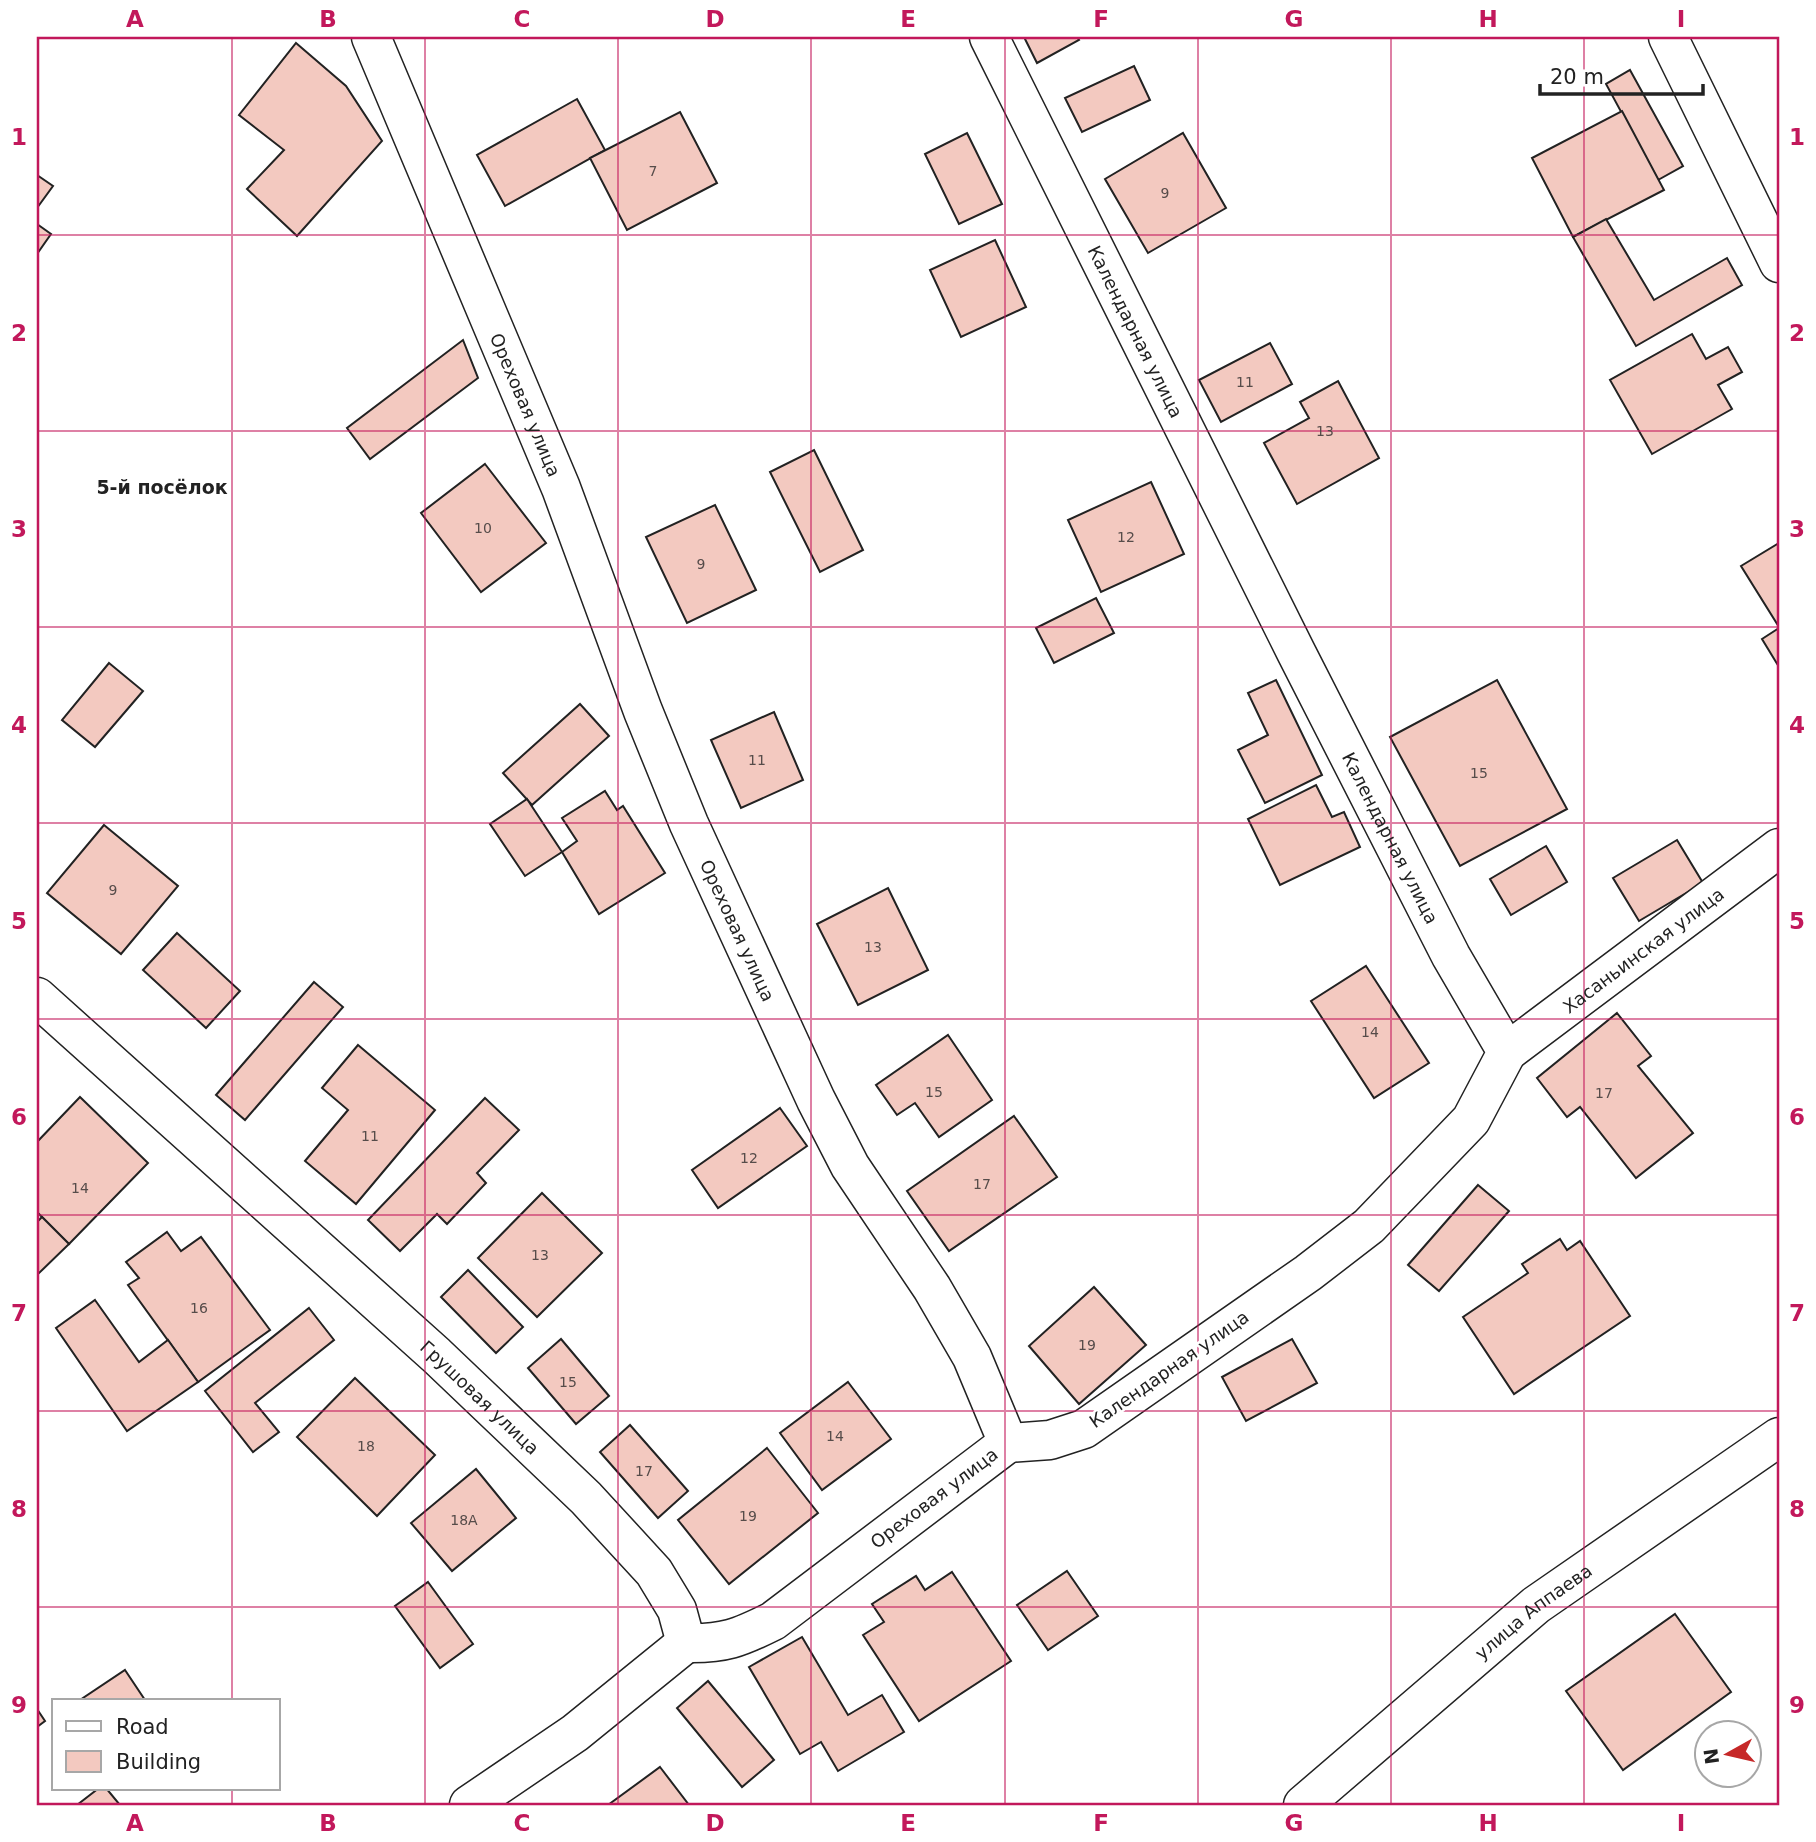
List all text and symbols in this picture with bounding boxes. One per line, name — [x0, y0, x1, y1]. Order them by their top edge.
text: A — [126, 6, 144, 32]
text: B — [319, 6, 337, 32]
text: C — [514, 6, 530, 32]
text: D — [705, 6, 725, 32]
text: E — [900, 6, 916, 32]
text: F — [1093, 6, 1109, 32]
text: G — [1285, 6, 1303, 32]
text: H — [1478, 6, 1498, 32]
text: I — [1677, 6, 1685, 32]
scale bar — [1540, 52, 1702, 96]
text: 20 m — [1550, 65, 1604, 89]
text: 1 — [11, 124, 27, 150]
text: 1 — [1789, 124, 1805, 150]
house number: 7 — [649, 163, 657, 179]
house number: 9 — [1161, 185, 1169, 201]
street label: Календарная улица — [1084, 242, 1188, 421]
text: 2 — [11, 320, 27, 346]
text: 2 — [1789, 320, 1805, 346]
street label: Ореховая улица — [486, 330, 565, 480]
house number: 11 — [1236, 374, 1254, 390]
house number: 13 — [1316, 423, 1334, 439]
district label: 5-й посёлок — [96, 476, 228, 498]
text: 3 — [11, 516, 27, 542]
text: 3 — [1789, 516, 1805, 542]
house number: 10 — [474, 520, 492, 536]
house number: 12 — [1117, 529, 1135, 545]
house number: 9 — [697, 556, 705, 572]
text: 4 — [11, 712, 27, 738]
text: 4 — [1789, 712, 1805, 738]
street label: Календарная улица — [1338, 749, 1443, 927]
house number: 11 — [748, 752, 766, 768]
house number: 15 — [1470, 765, 1488, 781]
street label: Ореховая улица — [696, 856, 780, 1005]
house number: 9 — [109, 882, 117, 898]
street label: Хасаньинская улица — [1558, 883, 1728, 1017]
text: 5 — [11, 908, 27, 934]
text: 5 — [1789, 908, 1805, 934]
house number: 13 — [864, 939, 882, 955]
house number: 14 — [1361, 1024, 1379, 1040]
house number: 15 — [925, 1084, 943, 1100]
house number: 17 — [1595, 1085, 1613, 1101]
text: 6 — [11, 1104, 27, 1130]
text: 6 — [1789, 1104, 1805, 1130]
house number: 11 — [361, 1128, 379, 1144]
house number: 12 — [740, 1150, 758, 1166]
house number: 17 — [973, 1176, 991, 1192]
house number: 14 — [71, 1180, 89, 1196]
house number: 13 — [531, 1247, 549, 1263]
text: 7 — [11, 1300, 27, 1326]
house number: 16 — [190, 1300, 208, 1316]
text: 7 — [1789, 1300, 1805, 1326]
street label: Календарная улица — [1085, 1306, 1253, 1432]
street label: Грушовая улица — [416, 1336, 544, 1458]
house number: 19 — [1078, 1337, 1096, 1353]
house number: 15 — [559, 1374, 577, 1390]
house number: 14 — [826, 1428, 844, 1444]
house number: 18 — [357, 1438, 375, 1454]
street label: Ореховая улица — [866, 1443, 1002, 1553]
house number: 17 — [635, 1463, 653, 1479]
text: 8 — [11, 1496, 27, 1522]
text: 8 — [1789, 1496, 1805, 1522]
house number: 19 — [739, 1508, 757, 1524]
house number: 18А — [450, 1512, 478, 1528]
street label: улица Аппаева — [1470, 1559, 1596, 1663]
text: 9 — [11, 1692, 27, 1718]
text: 9 — [1789, 1692, 1805, 1718]
legend — [52, 1699, 280, 1790]
text: Road — [116, 1715, 169, 1739]
north arrow — [1694, 1720, 1764, 1790]
text: N — [1699, 1747, 1723, 1766]
text: Building — [116, 1750, 201, 1774]
text: A — [126, 1810, 144, 1836]
text: B — [319, 1810, 337, 1836]
text: C — [514, 1810, 530, 1836]
text: D — [705, 1810, 725, 1836]
text: E — [900, 1810, 916, 1836]
text: F — [1093, 1810, 1109, 1836]
text: G — [1285, 1810, 1303, 1836]
text: H — [1478, 1810, 1498, 1836]
text: I — [1677, 1810, 1685, 1836]

